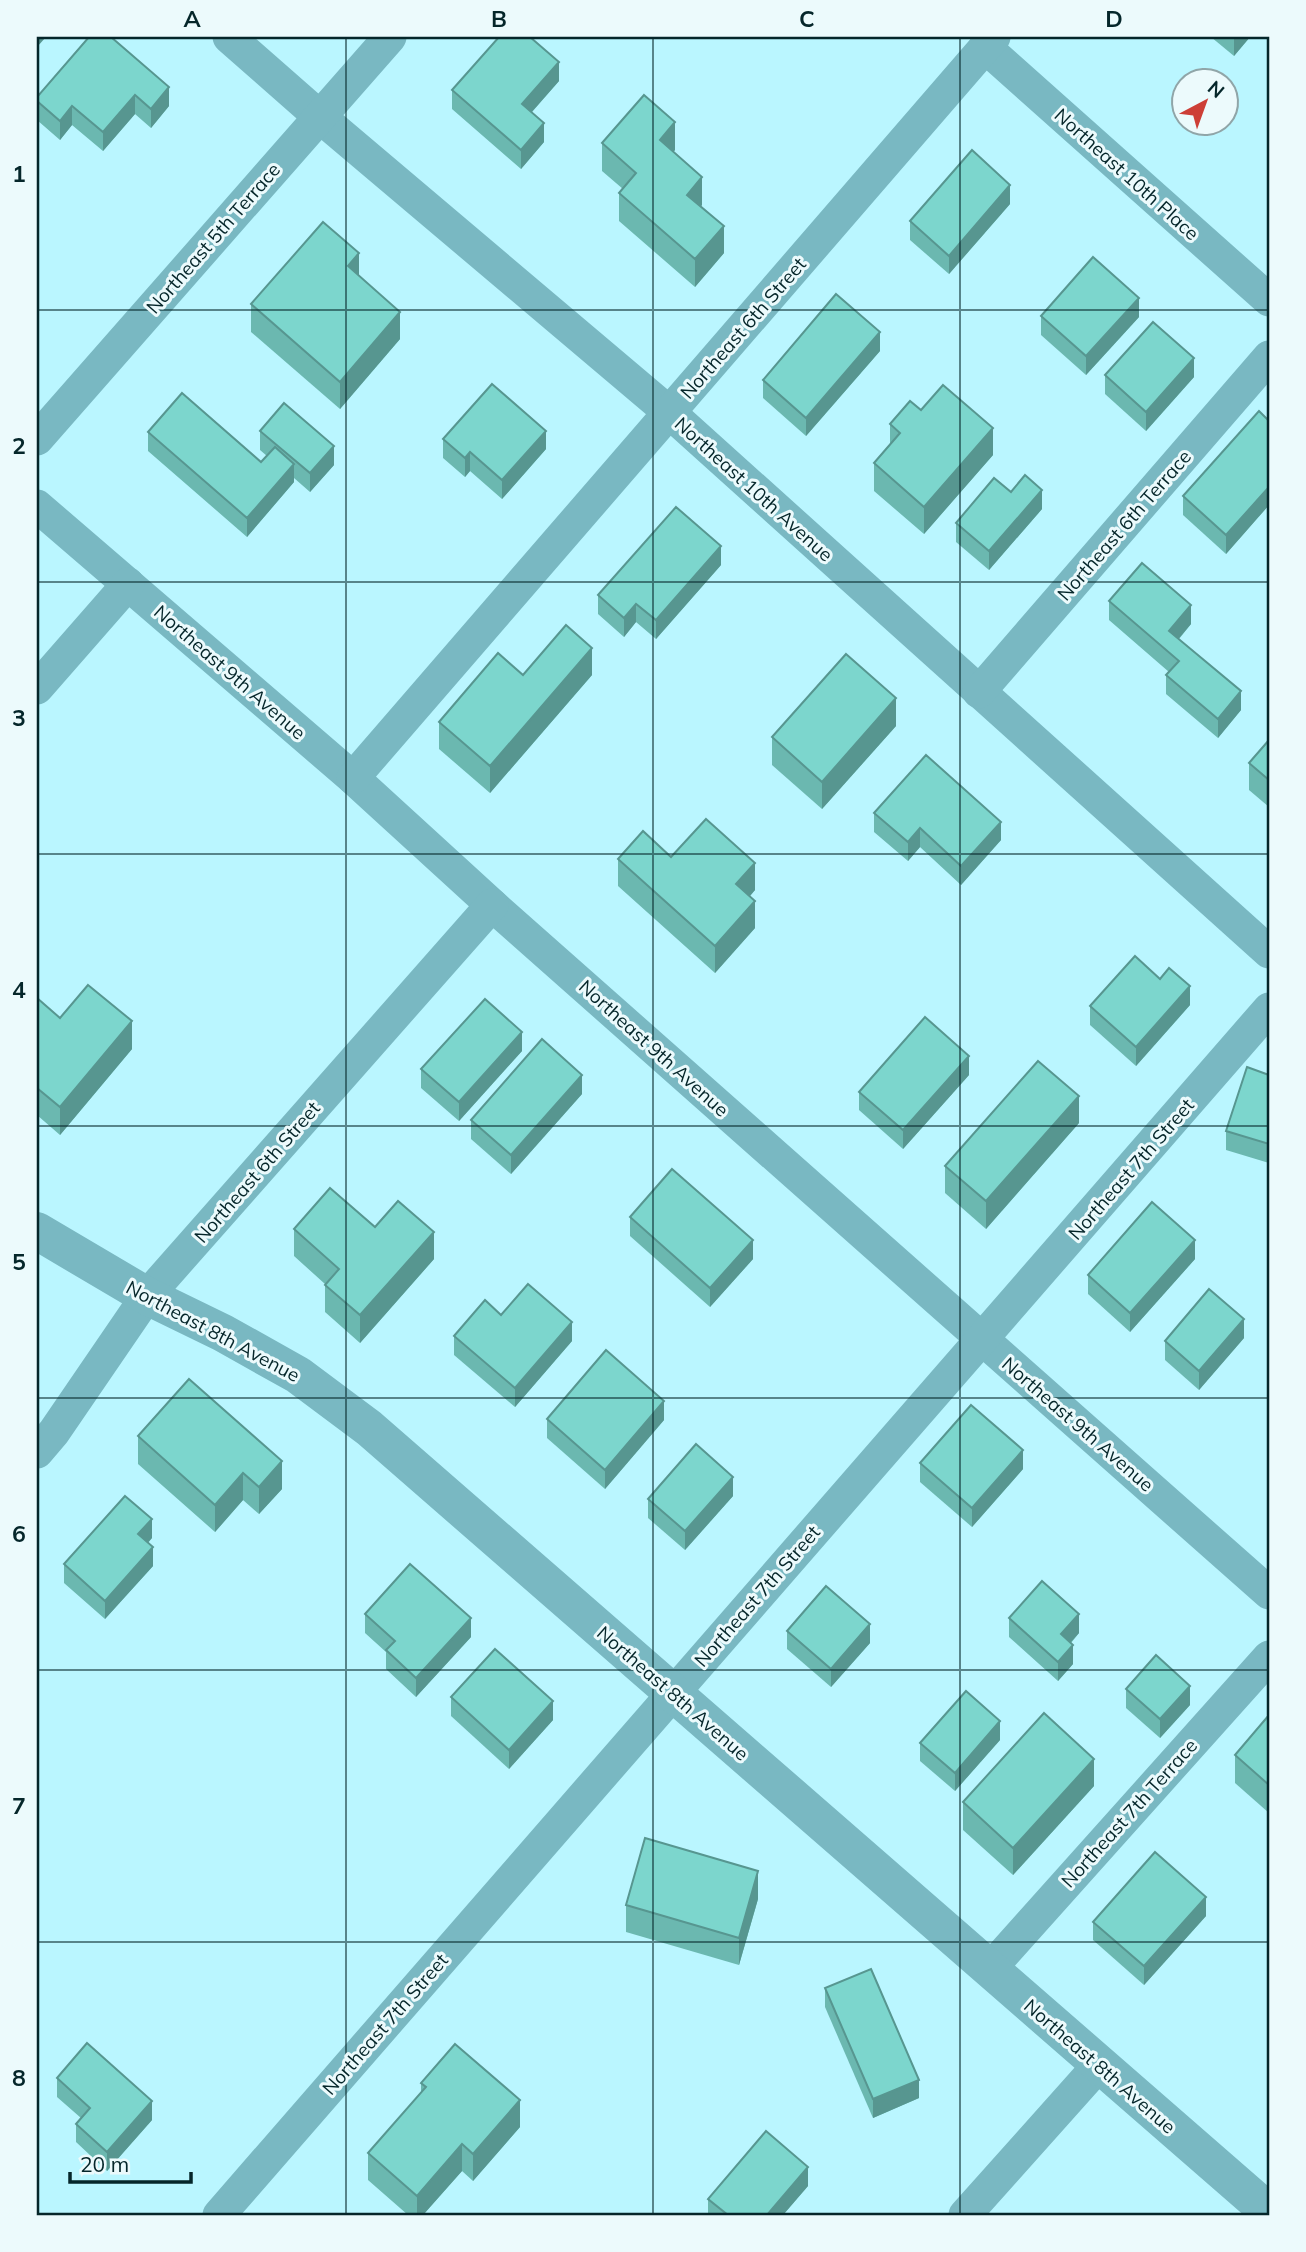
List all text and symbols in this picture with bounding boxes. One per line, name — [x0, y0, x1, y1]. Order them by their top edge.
text: A — [183, 4, 201, 33]
text: B — [491, 4, 507, 33]
text: C — [799, 4, 815, 33]
text: D — [1105, 4, 1123, 33]
north arrow — [1170, 66, 1240, 136]
text: N — [1203, 75, 1229, 103]
street label: Northeast 10th Place — [1050, 103, 1204, 245]
street label: Northeast 5th Terrace — [141, 158, 285, 318]
text: 1 — [12, 159, 26, 188]
street label: Northeast 6th Street — [675, 252, 811, 404]
street label: Northeast 10th Avenue — [670, 412, 838, 566]
text: 2 — [12, 431, 26, 460]
street label: Northeast 6th Terrace — [1052, 445, 1196, 605]
street label: Northeast 9th Avenue — [149, 600, 311, 744]
text: 3 — [12, 703, 26, 732]
street label: Northeast 9th Avenue — [574, 974, 734, 1122]
text: 4 — [12, 975, 26, 1004]
street label: Northeast 7th Street — [1063, 1093, 1199, 1245]
street label: Northeast 6th Street — [189, 1096, 325, 1248]
text: 5 — [12, 1247, 26, 1276]
street label: Northeast 8th Avenue — [122, 1275, 304, 1387]
street label: Northeast 9th Avenue — [997, 1352, 1159, 1496]
text: 6 — [12, 1519, 26, 1548]
street label: Northeast 7th Street — [689, 1520, 825, 1672]
street label: Northeast 8th Avenue — [592, 1621, 754, 1765]
street label: Northeast 7th Terrace — [1056, 1734, 1202, 1892]
text: 7 — [12, 1791, 26, 1820]
street label: Northeast 7th Street — [317, 1948, 453, 2100]
street label: Northeast 8th Avenue — [1019, 1994, 1181, 2138]
text: 8 — [12, 2063, 26, 2092]
scale bar — [70, 2140, 191, 2184]
text: 20 m — [80, 2151, 129, 2177]

